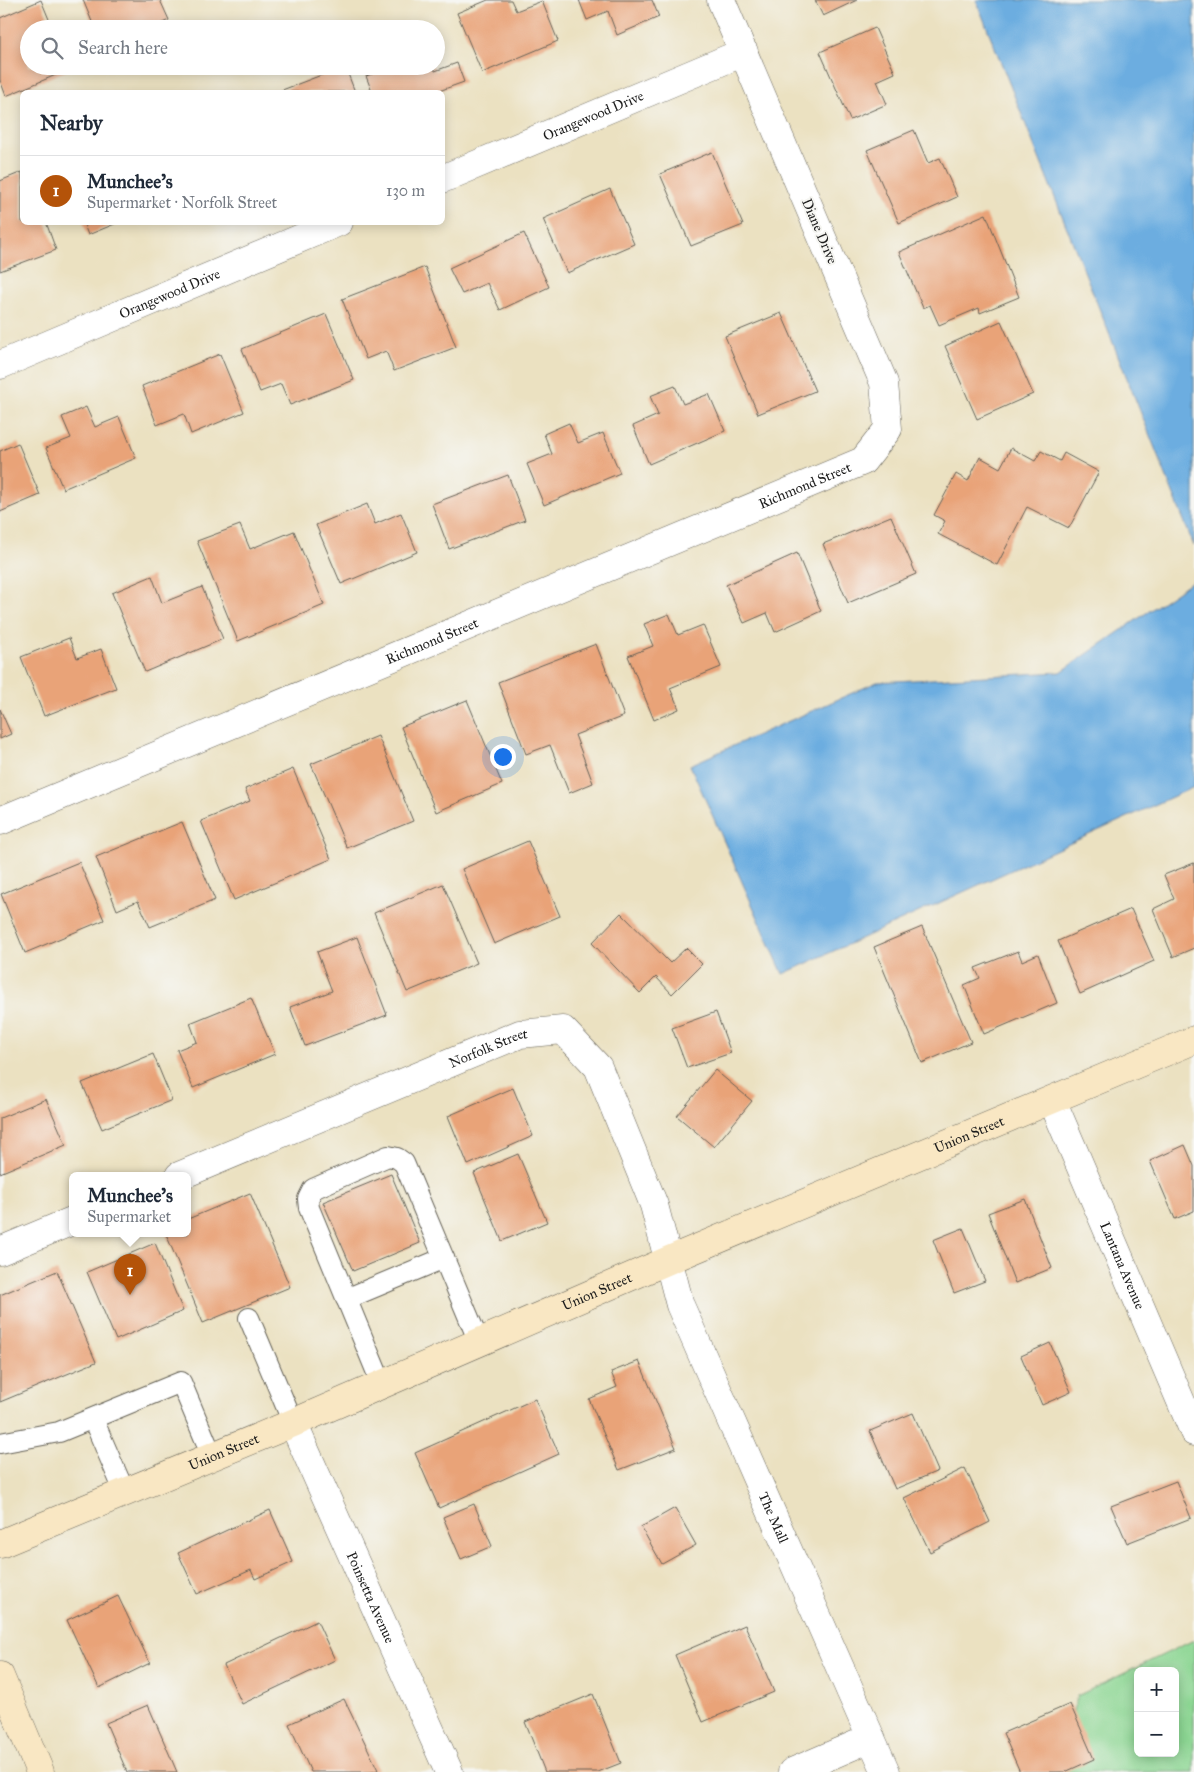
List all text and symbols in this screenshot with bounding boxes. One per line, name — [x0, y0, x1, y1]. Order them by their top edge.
search box — [20, 20, 445, 75]
icon: search — [38, 34, 66, 62]
text: Search here — [78, 36, 168, 59]
street label: Orangewood Drive — [540, 87, 646, 145]
text: Nearby — [40, 110, 103, 136]
text: Munchee's — [87, 170, 173, 193]
text: 1 — [53, 181, 59, 200]
text: 130 m — [386, 181, 425, 200]
text: Supermarket · Norfolk Street — [87, 193, 277, 212]
street label: Diane Drive — [798, 196, 841, 267]
street label: Orangewood Drive — [117, 265, 223, 323]
street label: Richmond Street — [756, 459, 854, 513]
street label: Richmond Street — [383, 614, 481, 668]
your location — [490, 744, 516, 770]
street label: Norfolk Street — [446, 1025, 528, 1072]
street label: Union Street — [931, 1112, 1007, 1157]
popup — [69, 1172, 191, 1237]
text: Munchee's — [87, 1184, 173, 1207]
text: Supermarket — [87, 1207, 171, 1226]
street label: Lantana Avenue — [1096, 1219, 1149, 1312]
pin: 1 — [114, 1254, 146, 1295]
street label: Union Street — [559, 1269, 635, 1314]
street label: Union Street — [186, 1430, 262, 1474]
street label: The Mall — [755, 1489, 792, 1546]
street label: Poinsetta Avenue — [343, 1549, 398, 1646]
map controls — [1134, 1667, 1179, 1757]
button: + — [1134, 1667, 1179, 1712]
button: − — [1134, 1712, 1179, 1757]

